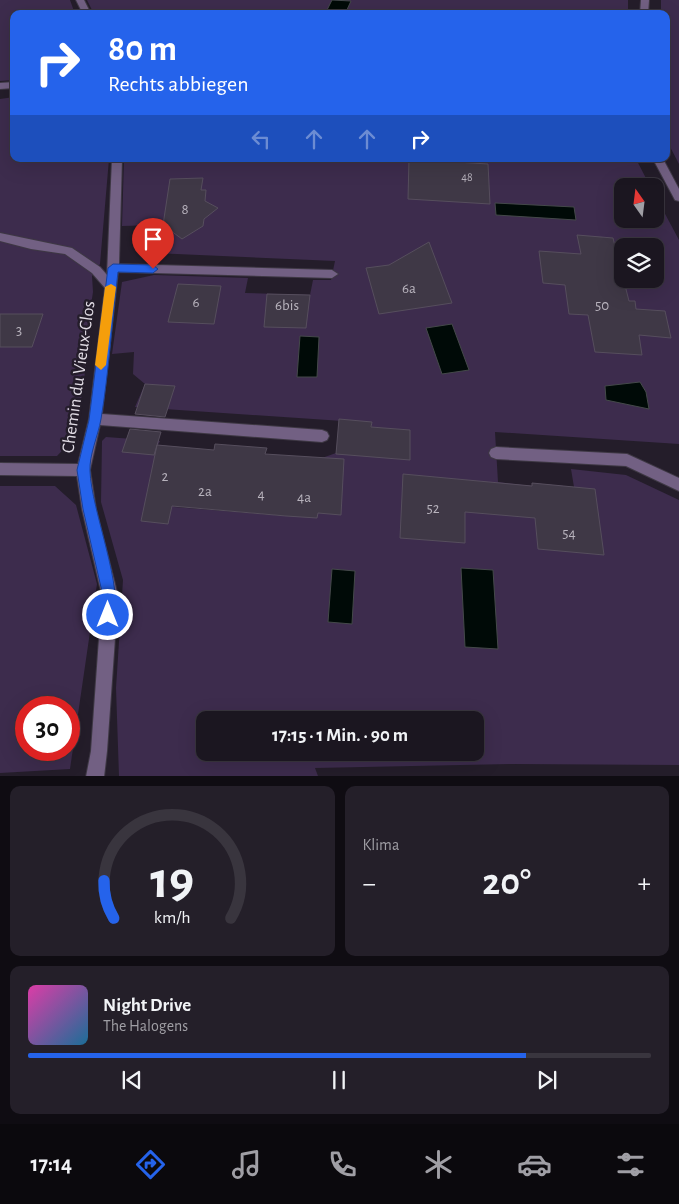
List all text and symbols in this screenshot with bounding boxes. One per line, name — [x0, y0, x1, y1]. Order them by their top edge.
icon: right — [25, 30, 90, 95]
text: 80 m — [108, 32, 177, 67]
text: Rechts abbiegen — [108, 73, 249, 95]
icon: left — [247, 125, 275, 153]
icon: ahead — [300, 125, 328, 153]
icon: ahead — [353, 125, 381, 153]
icon: right — [406, 125, 434, 153]
house number: 48 — [461, 171, 473, 183]
north arrow — [614, 178, 664, 228]
map controls — [614, 178, 664, 288]
house number: 8 — [181, 202, 189, 217]
pin — [132, 218, 174, 269]
icon: arrive — [139, 225, 167, 253]
button: layers — [614, 238, 664, 288]
house number: 6a — [402, 281, 416, 296]
house number: 6 — [192, 295, 200, 310]
house number: 6bis — [275, 298, 299, 313]
house number: 50 — [595, 298, 609, 313]
street label: Chemin du Vieux-Clos — [59, 300, 99, 454]
house number: 3 — [16, 323, 22, 338]
house number: 2 — [162, 469, 169, 484]
house number: 2a — [198, 484, 212, 499]
house number: 4 — [257, 487, 265, 502]
house number: 4a — [297, 490, 311, 505]
house number: 52 — [426, 501, 440, 516]
house number: 54 — [562, 526, 576, 541]
position arrow — [81, 588, 133, 640]
speed limit sign: 30 — [15, 696, 80, 761]
text: 17:15 · 1 Min. · 90 m — [272, 726, 408, 745]
text: Klima — [363, 837, 399, 853]
text: 19 — [150, 855, 194, 907]
text: 20° — [482, 864, 531, 902]
text: − — [363, 870, 376, 898]
text: + — [638, 870, 651, 898]
text: km/h — [154, 909, 191, 927]
text: Night Drive — [103, 996, 191, 1015]
text: The Halogens — [103, 1018, 188, 1034]
icon: previous — [118, 1066, 146, 1094]
icon: pause — [325, 1066, 353, 1094]
icon: next — [533, 1066, 561, 1094]
icon: directions — [133, 1147, 168, 1182]
icon: music — [229, 1147, 264, 1182]
icon: phone — [325, 1147, 360, 1182]
icon: climate — [421, 1147, 456, 1182]
icon: car — [517, 1147, 552, 1182]
icon: filters — [613, 1147, 648, 1182]
text: 17:14 — [31, 1153, 72, 1175]

